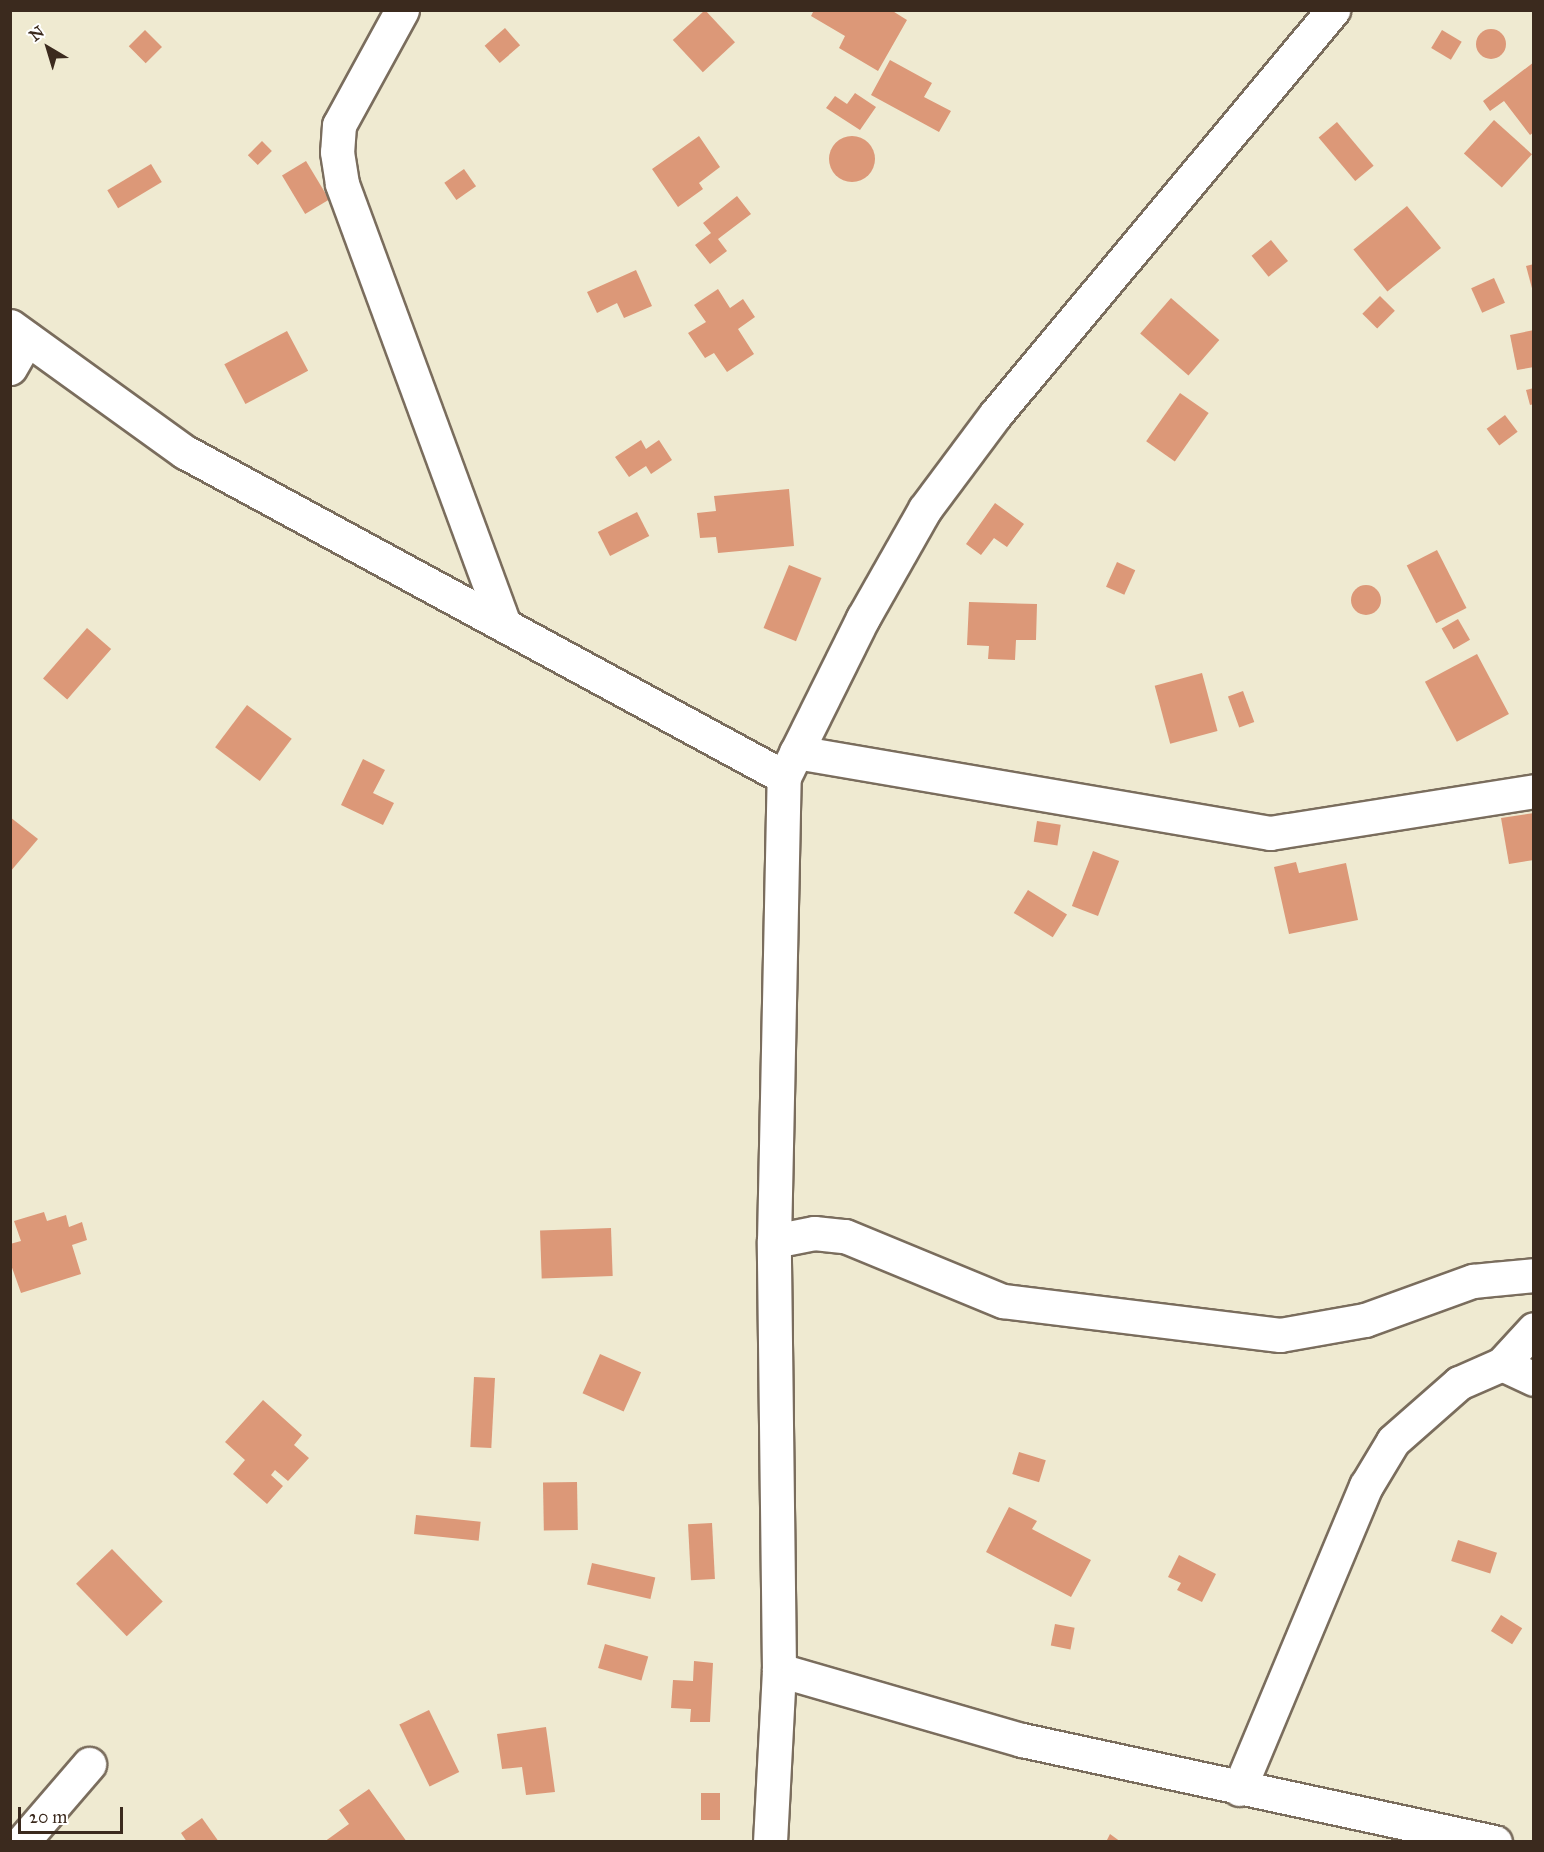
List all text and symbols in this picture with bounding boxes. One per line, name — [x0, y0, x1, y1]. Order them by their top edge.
north arrow — [18, 18, 78, 78]
text: N — [25, 22, 48, 45]
scale bar — [21, 1795, 126, 1833]
text: 20 m — [29, 1806, 67, 1828]

